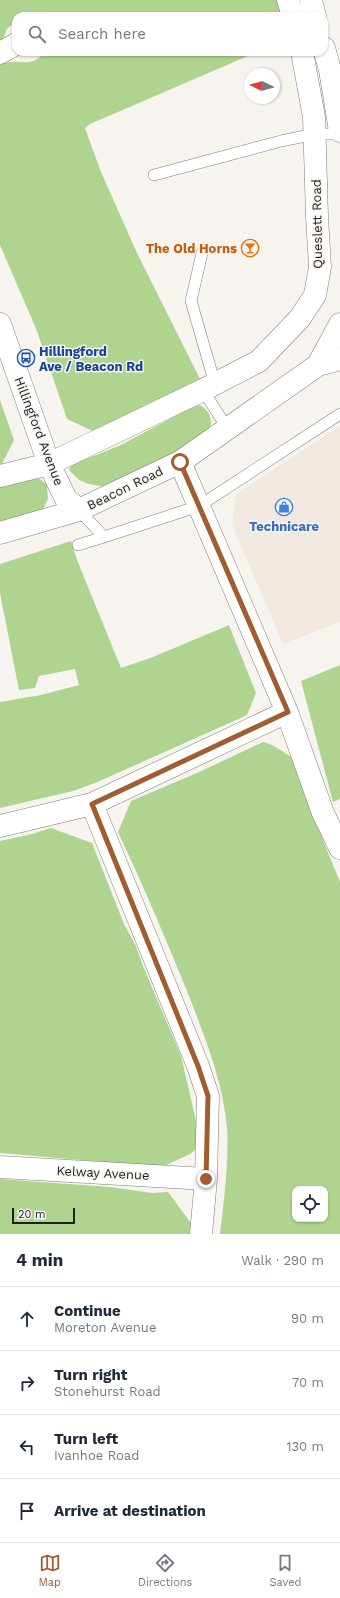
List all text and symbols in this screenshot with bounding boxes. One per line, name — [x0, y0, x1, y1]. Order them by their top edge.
search box — [12, 12, 328, 56]
icon: search — [26, 23, 48, 45]
text: Search here — [58, 25, 146, 43]
north arrow — [244, 68, 280, 104]
street label: Queslett Road — [309, 179, 325, 269]
bar icon: The Old Horns — [240, 238, 260, 258]
place label: The Old Horns — [146, 241, 237, 256]
place label: Hillingford Ave / Beacon Rd — [39, 344, 143, 374]
bus stop icon: Hillingford Ave / Beacon Rd — [16, 348, 36, 368]
street label: Hillingford Avenue — [11, 375, 67, 487]
route start — [171, 453, 189, 471]
street label: Beacon Road — [85, 463, 165, 513]
shop icon: Technicare — [274, 497, 294, 517]
place label: Technicare — [249, 519, 319, 534]
street label: Kelway Avenue — [56, 1163, 150, 1183]
route end — [197, 1170, 215, 1188]
map controls — [292, 1186, 328, 1222]
button: locate — [292, 1186, 328, 1222]
scale bar — [12, 1206, 75, 1225]
text: 20 m — [18, 1208, 46, 1221]
text: 4 min — [16, 1250, 63, 1270]
text: Walk · 290 m — [241, 1253, 324, 1268]
text: Continue — [54, 1302, 121, 1320]
icon: ahead — [16, 1308, 38, 1330]
text: 90 m — [291, 1311, 324, 1326]
text: Moreton Avenue — [54, 1320, 156, 1335]
text: Turn right — [54, 1366, 127, 1384]
icon: right — [16, 1372, 38, 1394]
text: 70 m — [292, 1375, 324, 1390]
text: Stonehurst Road — [54, 1384, 161, 1399]
text: Turn left — [54, 1430, 118, 1448]
icon: left — [16, 1436, 38, 1458]
text: 130 m — [286, 1439, 324, 1454]
text: Ivanhoe Road — [54, 1448, 139, 1463]
icon: arrive — [16, 1500, 38, 1522]
text: Arrive at destination — [54, 1502, 206, 1520]
tab: Map — [39, 1552, 61, 1589]
tab: Directions — [138, 1552, 192, 1589]
tab: Saved — [269, 1552, 301, 1589]

